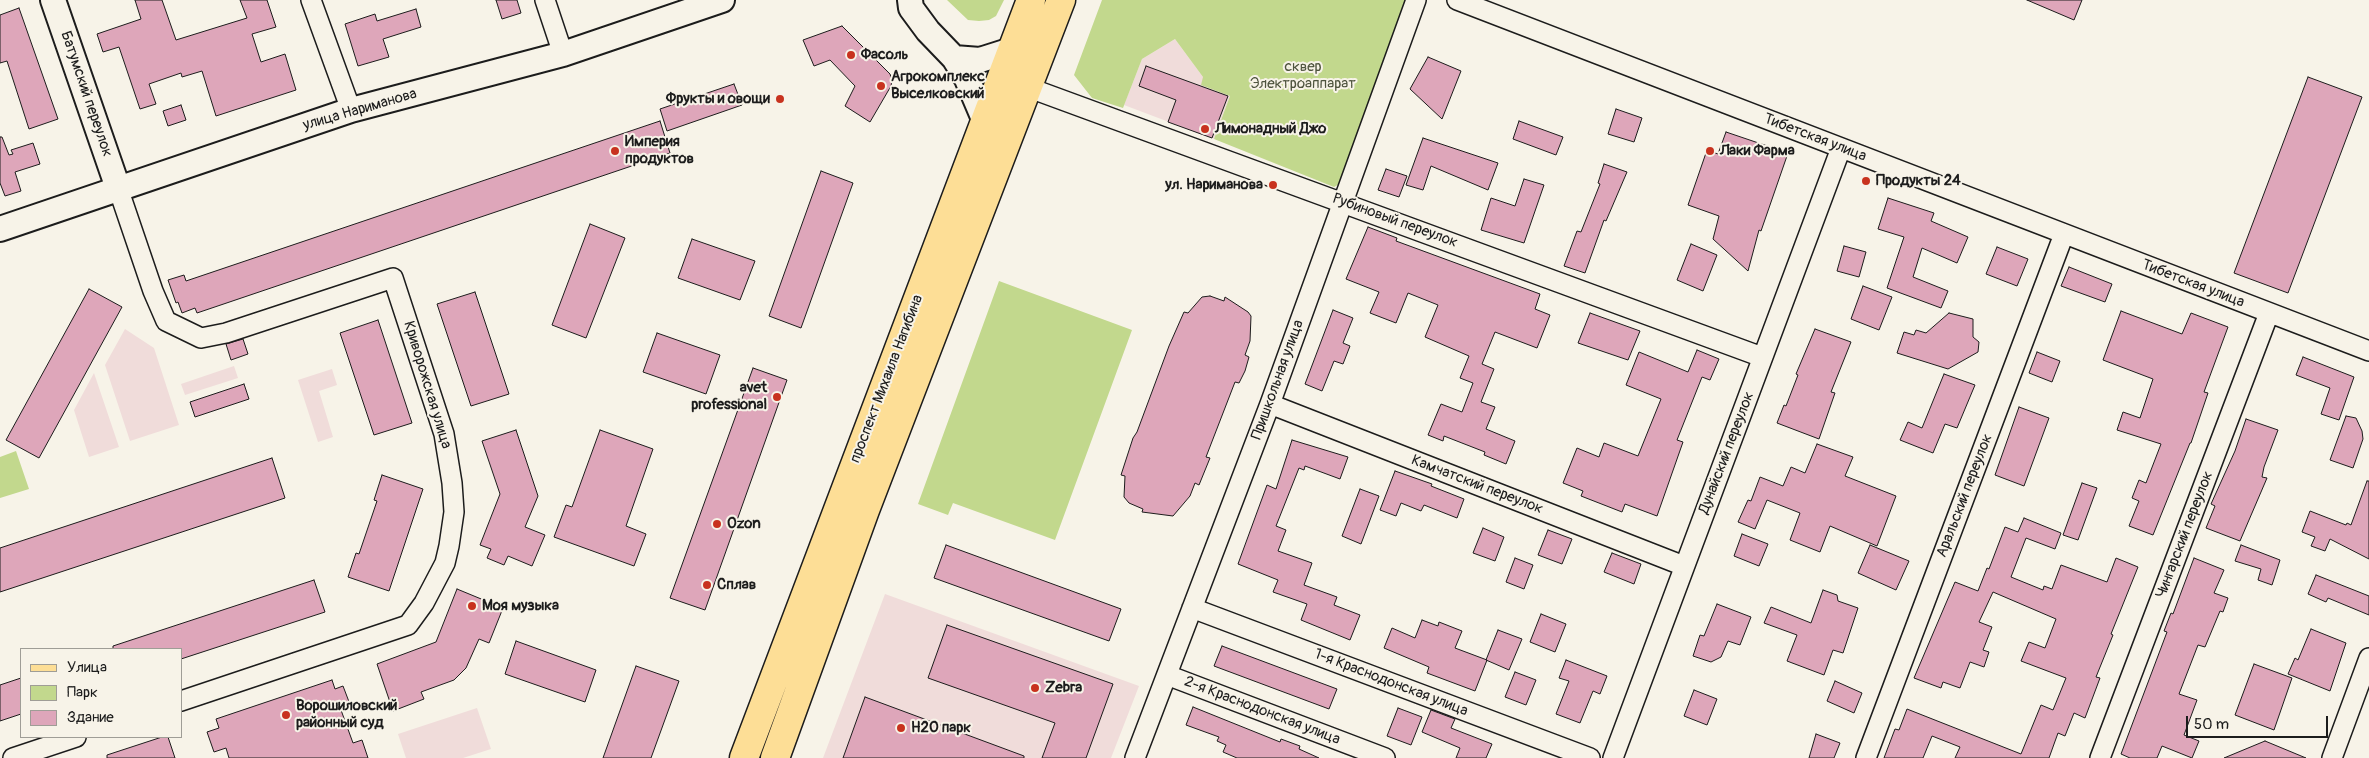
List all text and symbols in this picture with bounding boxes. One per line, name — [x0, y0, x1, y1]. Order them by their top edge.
street label: Батумский переулок — [56, 29, 116, 159]
place label: Фасоль — [861, 46, 908, 64]
marker: Фасоль — [845, 49, 857, 61]
park label: cквер Электроаппарат — [1250, 58, 1356, 93]
place label: Агрокомплекс Выселковский — [891, 68, 985, 103]
marker: Агрокомплекс Выселковский — [875, 80, 887, 92]
street label: улица Нариманова — [301, 85, 419, 135]
place label: Фрукты и овощи — [666, 90, 770, 108]
marker: Фрукты и овощи — [774, 93, 786, 105]
street label: Тибетская улица — [1761, 110, 1869, 166]
place label: Лимонадный Джо — [1215, 120, 1326, 138]
marker: Лимонадный Джо — [1199, 123, 1211, 135]
place label: Империя продуктов — [625, 133, 694, 168]
place label: Лаки Фарма — [1720, 142, 1795, 160]
marker: Империя продуктов — [609, 145, 621, 157]
marker: Лаки Фарма — [1704, 145, 1716, 157]
place label: Продукты 24 — [1876, 172, 1961, 190]
marker: Продукты 24 — [1860, 175, 1872, 187]
place label: ул. Нариманова — [1165, 176, 1263, 194]
marker: ул. Нариманова — [1267, 179, 1279, 191]
street label: Рубиновый переулок — [1330, 190, 1460, 252]
street label: Тибетская улица — [2139, 256, 2247, 312]
street label: проспект Михаила Нагибина — [847, 292, 927, 466]
street label: Пришкольная улица — [1248, 318, 1308, 442]
street label: Криворожская улица — [399, 319, 455, 451]
place label: avet professional — [691, 379, 767, 414]
street label: Дунайский переулок — [1695, 389, 1759, 517]
marker: avet professional — [771, 391, 783, 403]
street label: Аральский переулок — [1933, 432, 1997, 560]
street label: Камчатский переулок — [1409, 452, 1545, 518]
street label: Чингарский переулок — [2153, 469, 2217, 601]
place label: Ozon — [727, 515, 761, 533]
marker: Ozon — [711, 518, 723, 530]
place label: Сплав — [717, 576, 756, 594]
marker: Сплав — [701, 579, 713, 591]
place label: Моя музыка — [482, 597, 559, 615]
marker: Моя музыка — [466, 600, 478, 612]
street label: 1-я Краснодонская улица — [1312, 645, 1470, 721]
legend — [20, 648, 182, 738]
text: Улица — [67, 658, 107, 677]
street label: 2-я Краснодонская улица — [1182, 673, 1342, 749]
place label: Zebra — [1045, 679, 1082, 697]
marker: Zebra — [1029, 682, 1041, 694]
text: Парк — [67, 683, 98, 702]
place label: Ворошиловский районный суд — [296, 697, 398, 732]
scale bar — [2189, 706, 2332, 738]
text: Здание — [67, 708, 114, 727]
marker: Ворошиловский районный суд — [280, 709, 292, 721]
text: 50 m — [2194, 715, 2229, 734]
place label: H2O парк — [911, 719, 971, 737]
marker: H2O парк — [895, 722, 907, 734]

